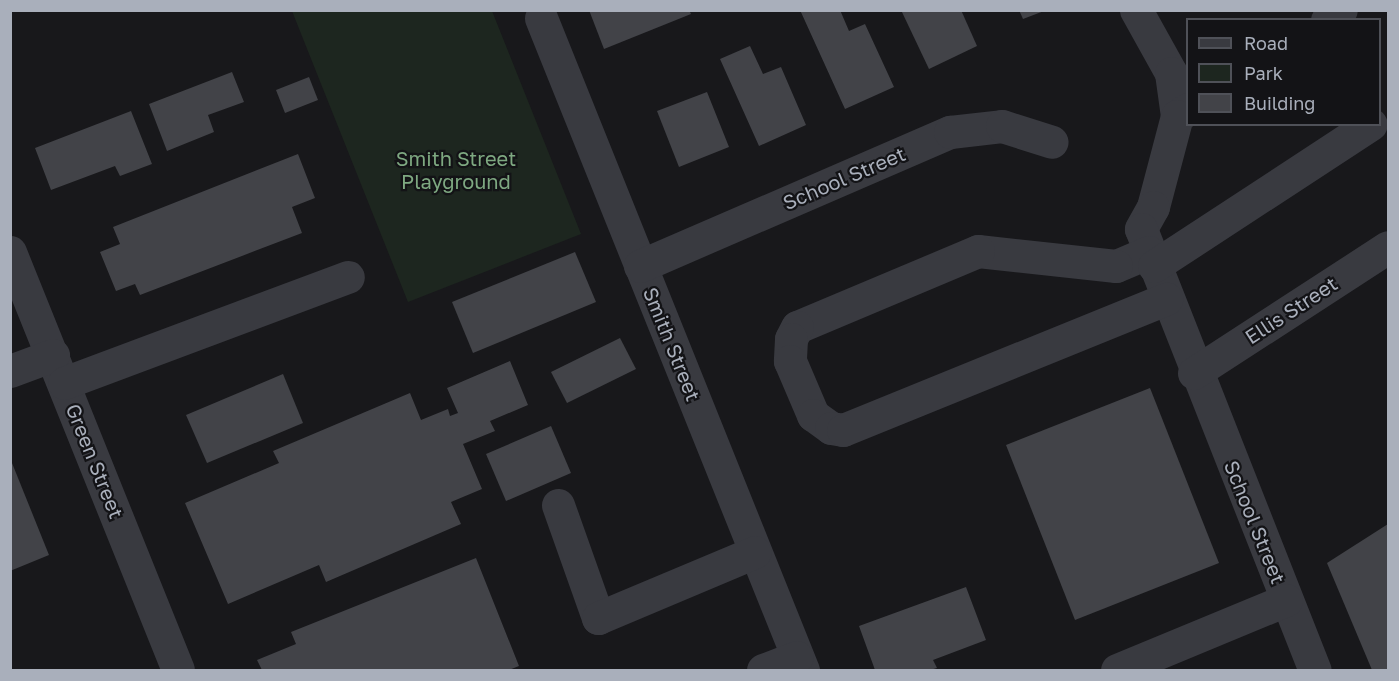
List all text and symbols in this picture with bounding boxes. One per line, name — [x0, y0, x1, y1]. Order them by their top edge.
legend — [1186, 18, 1381, 126]
text: Road — [1244, 32, 1288, 54]
text: Park — [1244, 62, 1283, 84]
text: Building — [1244, 92, 1315, 114]
street label: School Street — [779, 141, 909, 215]
park label: Smith Street Playground — [396, 147, 516, 194]
street label: Ellis Street — [1240, 271, 1342, 349]
street label: Smith Street — [638, 284, 706, 404]
street label: Green Street — [61, 400, 129, 522]
street label: School Street — [1219, 457, 1291, 587]

